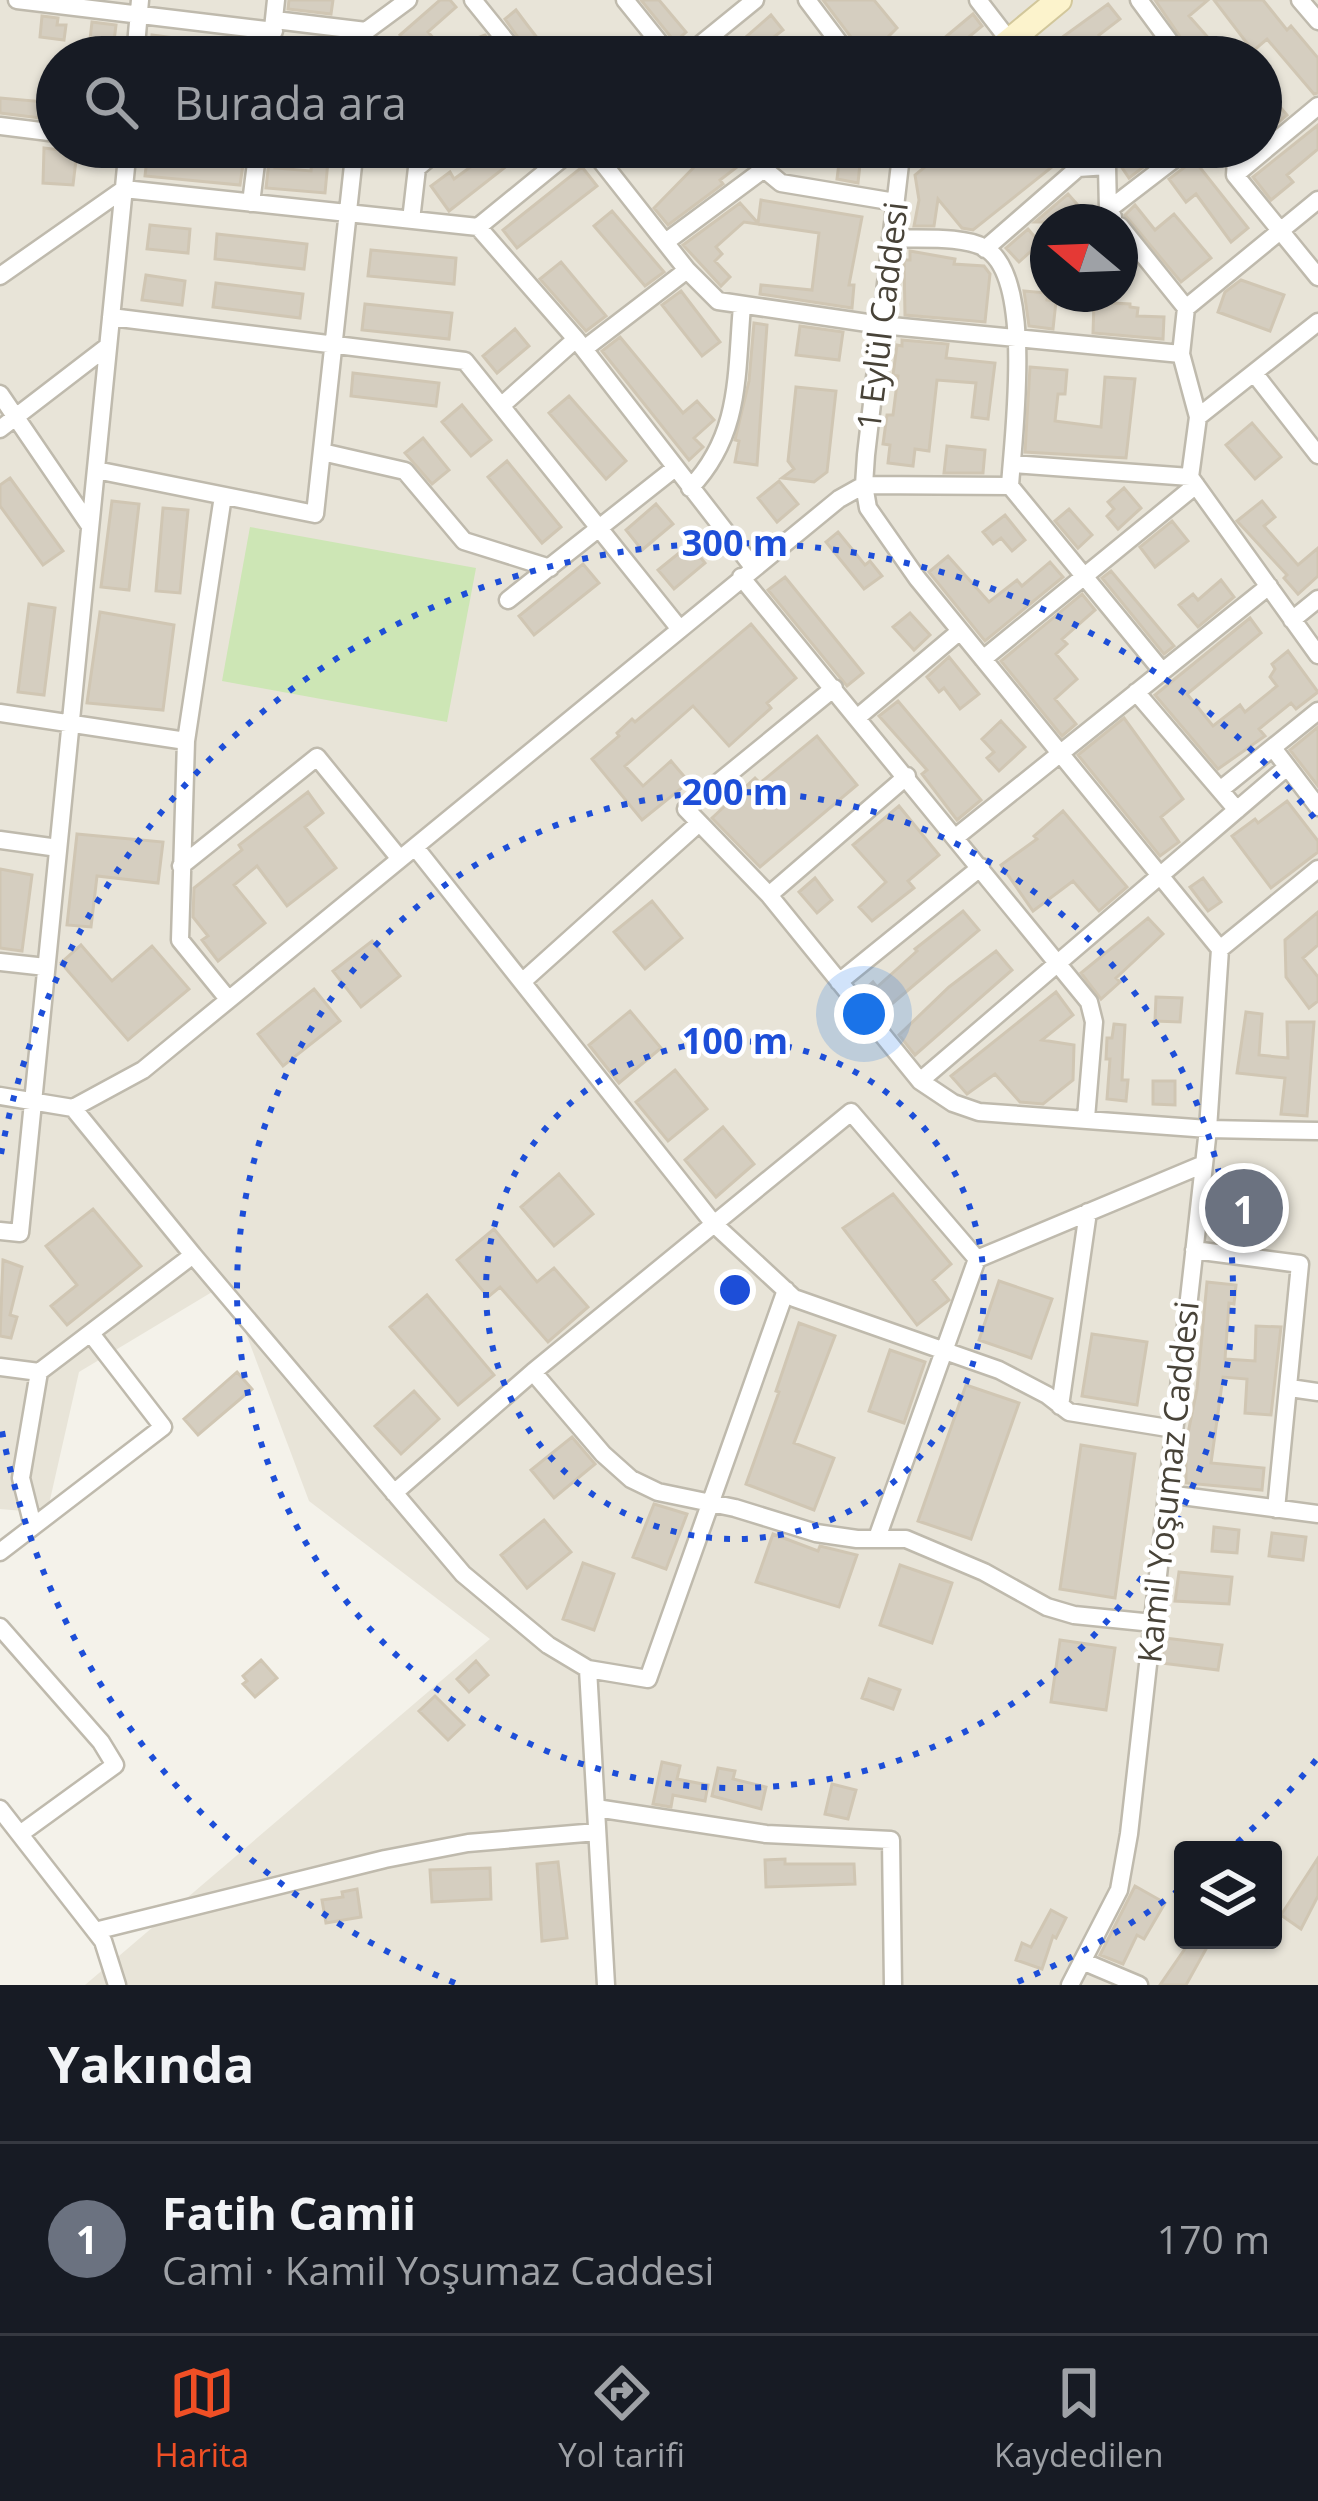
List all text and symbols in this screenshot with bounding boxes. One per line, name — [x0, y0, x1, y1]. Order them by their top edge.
search box — [36, 36, 1282, 168]
icon: search — [78, 69, 144, 135]
text: Burada ara — [174, 72, 407, 133]
street label: 1 Eylül Caddesi — [845, 199, 918, 433]
north arrow — [1030, 204, 1138, 312]
text: 300 m — [682, 518, 788, 567]
text: 200 m — [682, 767, 788, 816]
your location — [834, 984, 894, 1044]
text: 100 m — [682, 1016, 788, 1065]
pin: 1 — [1205, 1163, 1283, 1253]
centre of rings — [714, 1269, 756, 1311]
street label: Kamil Yoşumaz Caddesi — [1126, 1299, 1209, 1665]
map controls — [1174, 1841, 1282, 1949]
button: layers — [1174, 1841, 1282, 1949]
text: Yakında — [48, 2028, 254, 2098]
text: Fatih Camii — [162, 2182, 416, 2243]
text: 1 — [76, 2212, 98, 2265]
text: 170 m — [1157, 2212, 1270, 2265]
text: Cami · Kamil Yoşumaz Caddesi — [162, 2243, 714, 2296]
tab: Harita — [155, 2360, 249, 2477]
tab: Yol tarifi — [558, 2360, 685, 2477]
tab: Kaydedilen — [994, 2360, 1163, 2477]

